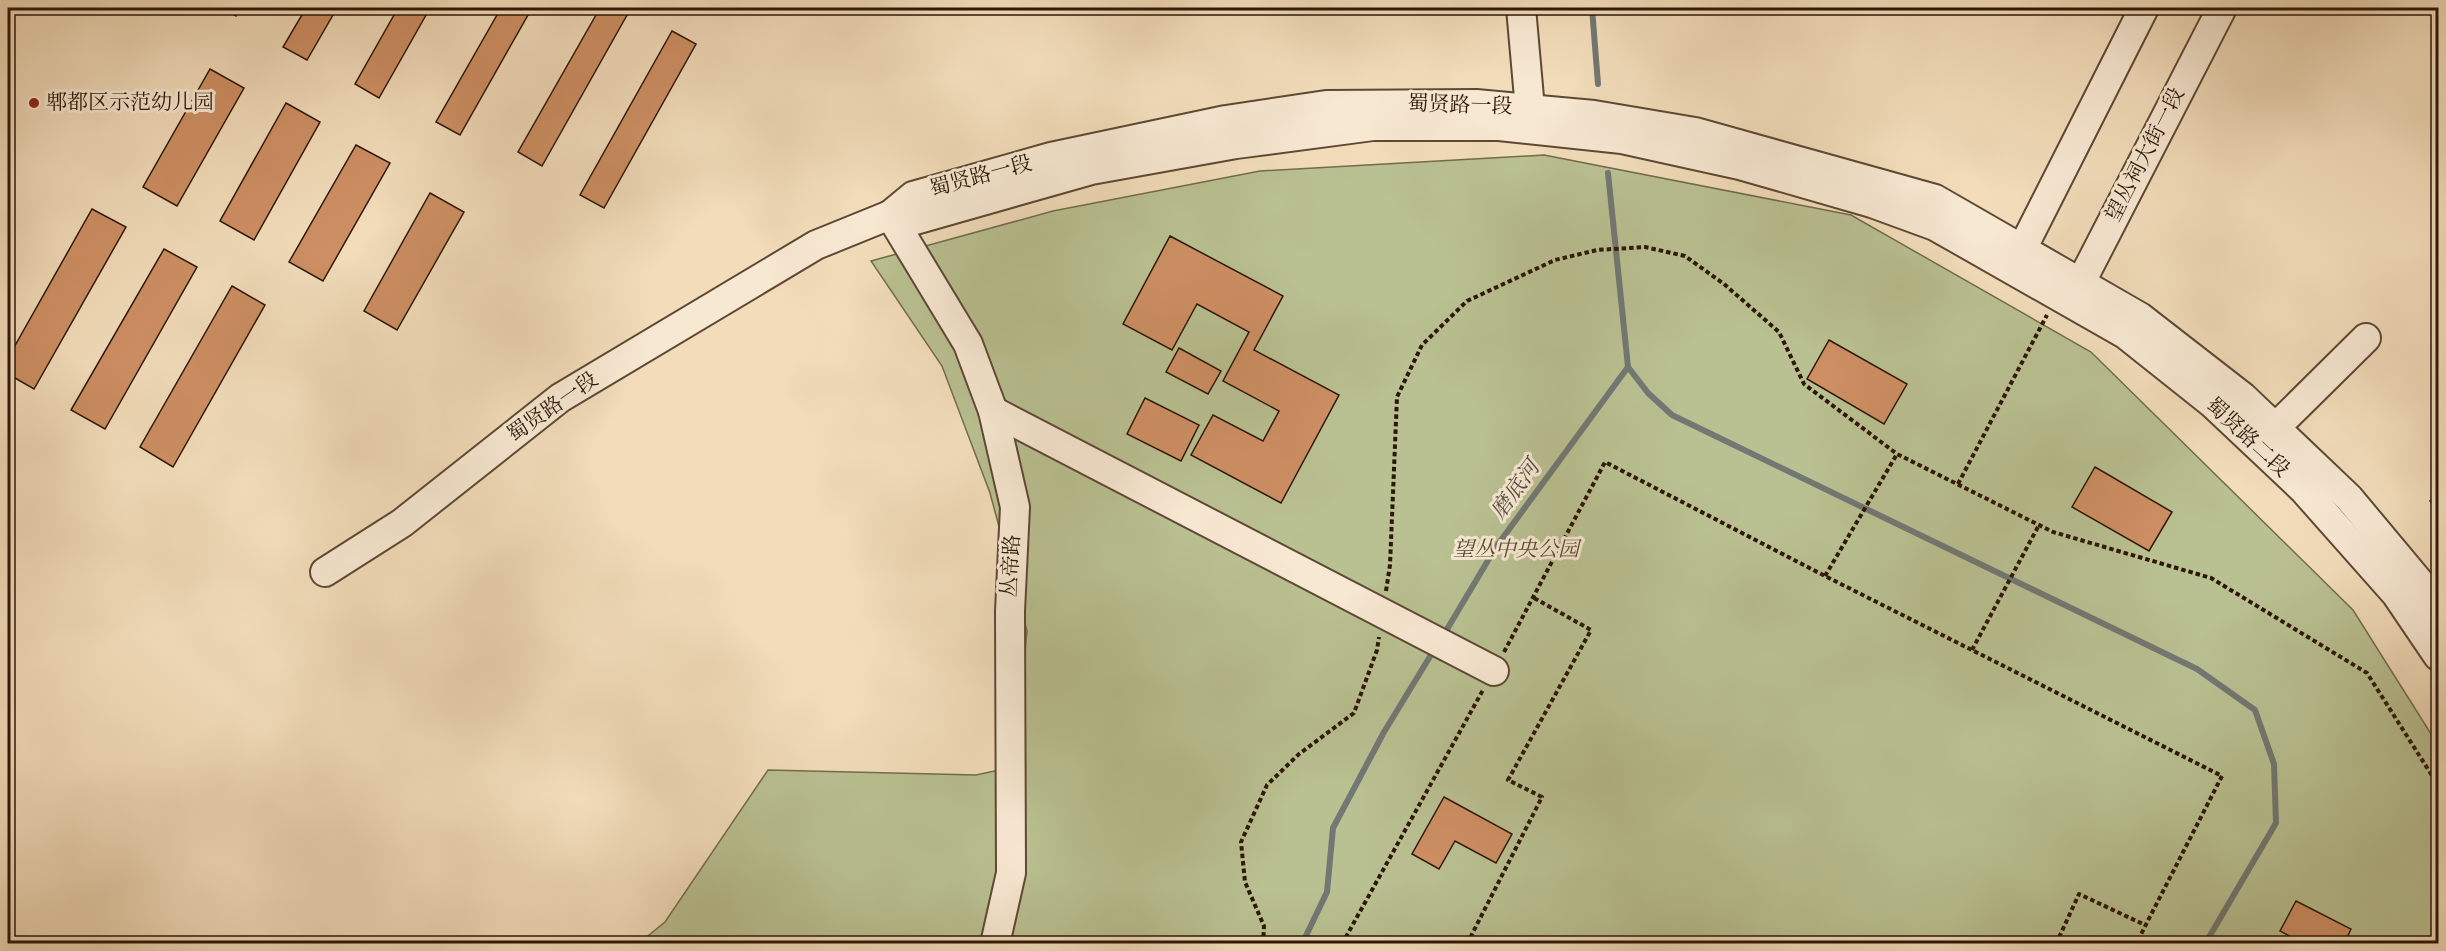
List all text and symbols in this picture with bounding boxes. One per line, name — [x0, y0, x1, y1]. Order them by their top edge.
street label: 望丛祠大街一段 — [2101, 83, 2191, 227]
place label: 郫都区示范幼儿园 — [46, 90, 214, 117]
street label: 蜀贤路一段 — [1407, 91, 1513, 121]
marker: 郫都区示范幼儿园 — [27, 96, 41, 110]
street label: 蜀贤路一段 — [927, 150, 1035, 204]
street label: 蜀贤路一段 — [502, 367, 604, 449]
street label: 蜀贤路二段 — [2199, 392, 2295, 484]
water label: 磨底河 — [1485, 452, 1549, 525]
street label: 丛帝路 — [997, 534, 1027, 598]
park label: 望丛中央公园 — [1453, 537, 1582, 564]

